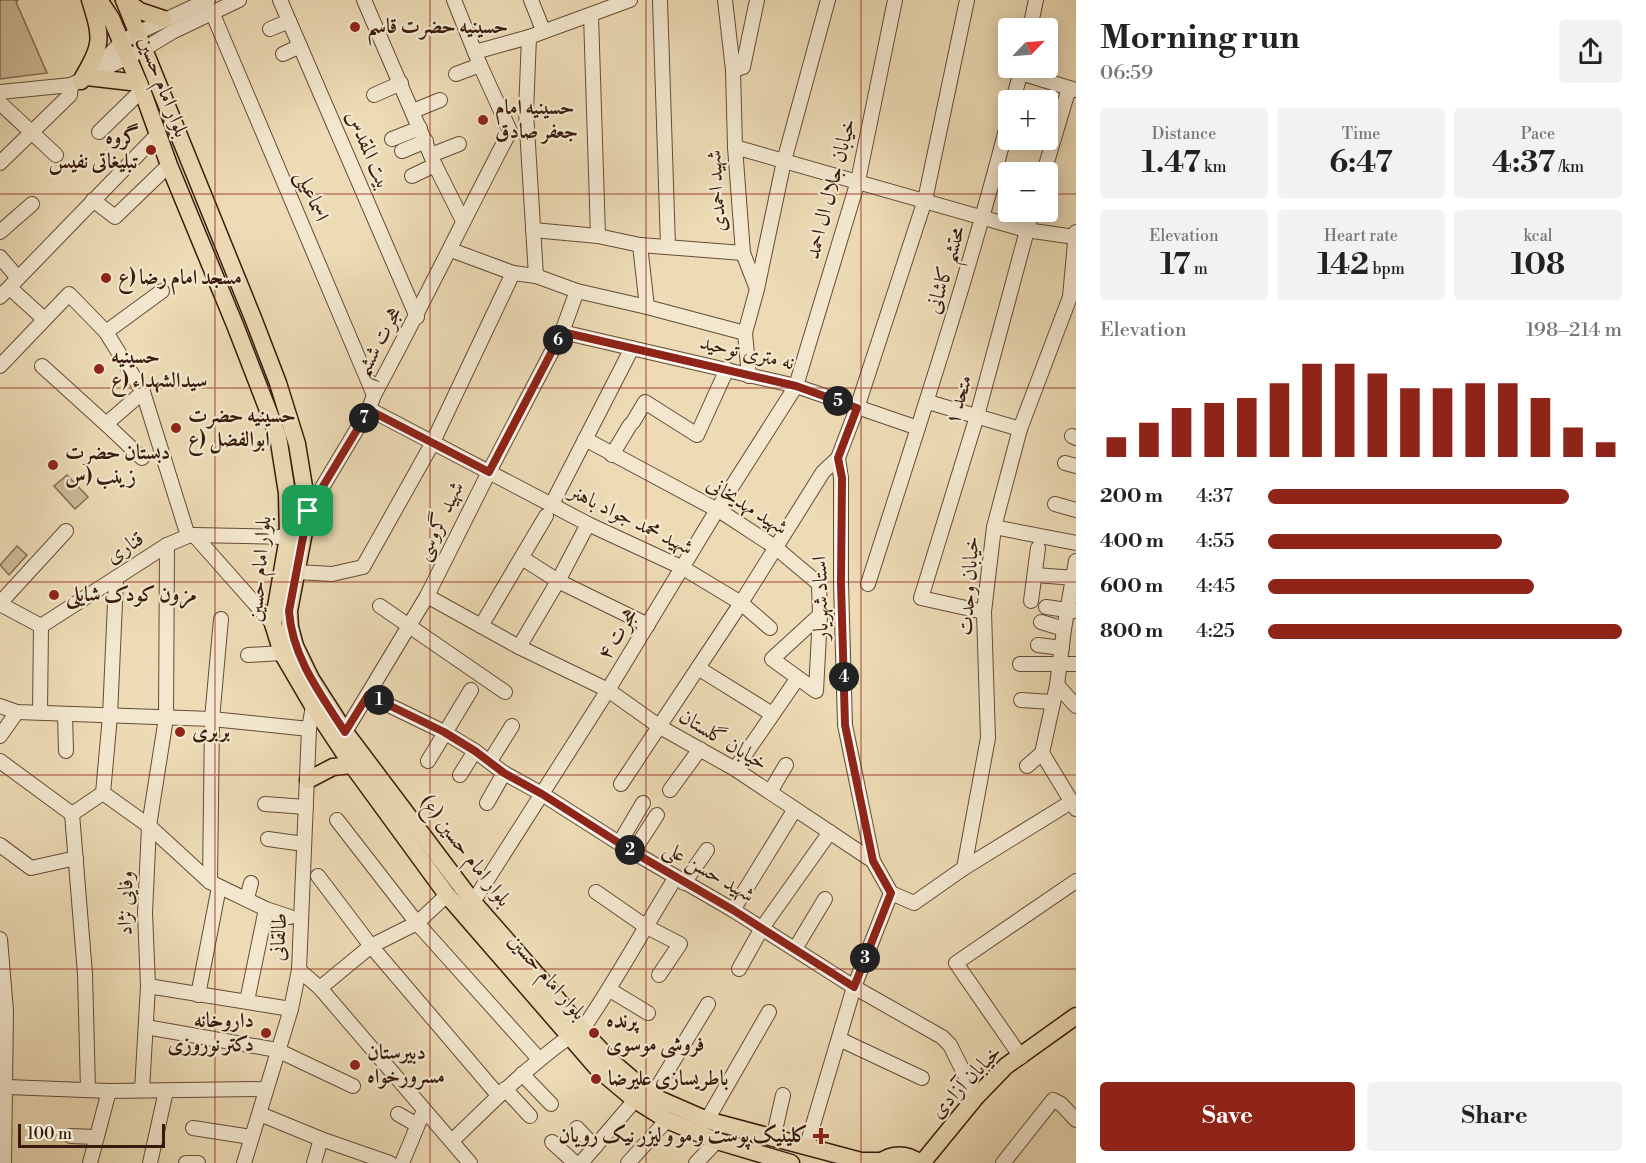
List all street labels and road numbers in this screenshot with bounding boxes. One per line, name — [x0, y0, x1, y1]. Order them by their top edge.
street label: بلوار امام حسین — [128, 33, 194, 143]
street label: بیت المقدس — [340, 106, 396, 194]
street label: خیابان جلال ال احمد — [800, 116, 862, 262]
street label: شهید احمدی — [701, 149, 733, 233]
street label: اسماعیلی — [288, 166, 334, 226]
street label: محتشم کاشانی — [920, 223, 978, 319]
street label: هجرت ششم — [350, 302, 415, 385]
street label: نه متری توحید — [697, 329, 797, 377]
street label: متحد ۱ — [939, 372, 979, 428]
street label: شهید مهدیخانی — [702, 471, 792, 541]
street label: شهید گروسی — [408, 476, 471, 565]
street label: شهید محمد جواد باهنر — [563, 478, 697, 561]
street label: بلوار امام حسین — [242, 515, 282, 623]
street label: قناری — [101, 526, 149, 570]
street label: خیابان وحدت — [953, 536, 985, 636]
street label: استاد شهریار — [807, 556, 835, 642]
street label: هجرت ۴ — [592, 603, 644, 665]
street label: خیابان گلستان — [674, 702, 773, 777]
street label: بلوار امام حسین (ع) — [410, 790, 517, 915]
street label: شهید حسن علی — [658, 835, 759, 910]
street label: وفایی نژاد — [112, 870, 140, 936]
street label: طالقانی — [265, 912, 293, 962]
street label: بلوار امام حسین — [499, 928, 592, 1028]
street label: خیابان آزادی — [924, 1039, 1007, 1124]

